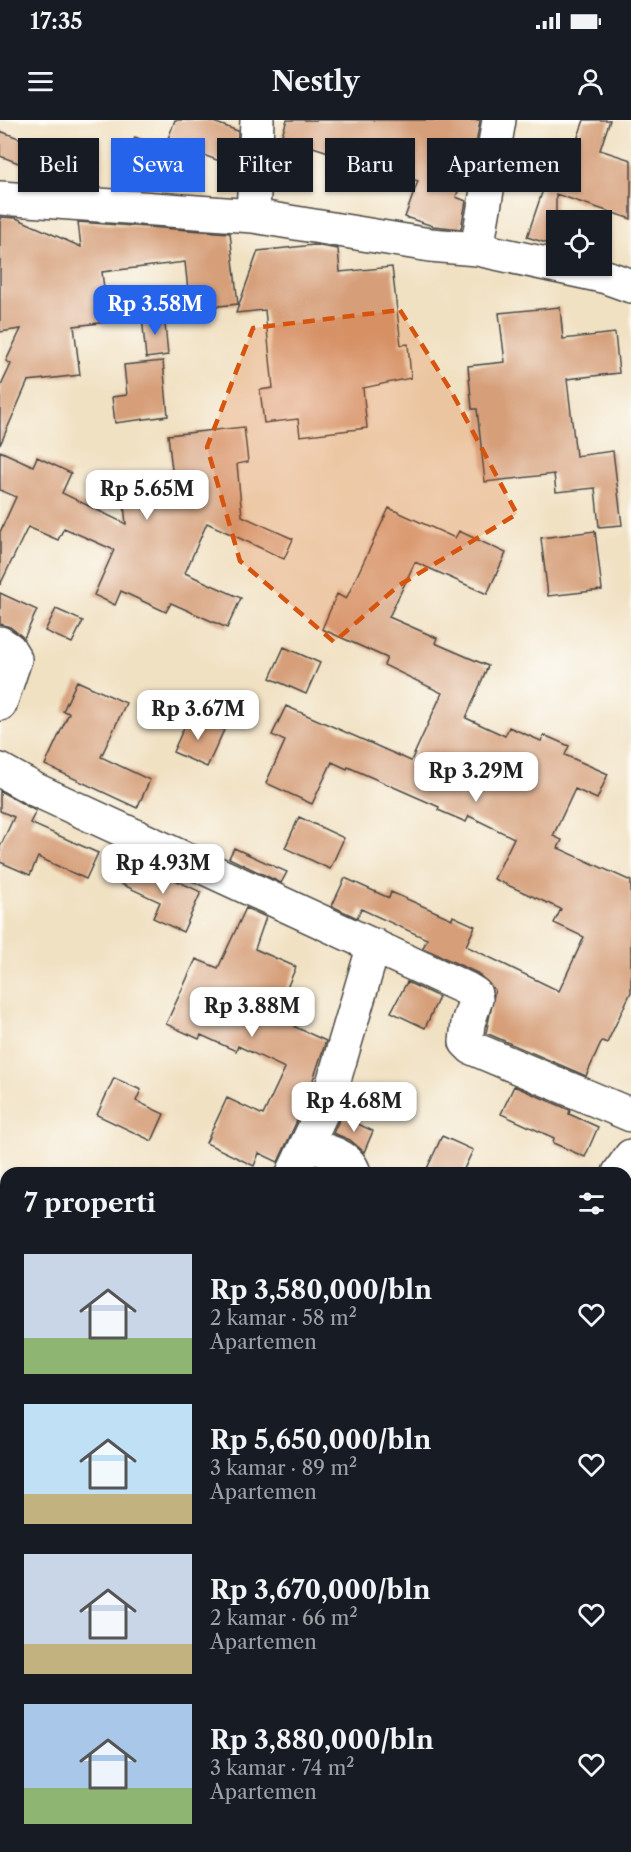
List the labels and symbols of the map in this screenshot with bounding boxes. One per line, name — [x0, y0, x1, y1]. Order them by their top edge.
pin: Rp 3.58M — [93, 285, 217, 336]
pin: Rp 5.65M — [85, 470, 209, 521]
pin: Rp 3.67M — [136, 690, 260, 741]
pin: Rp 3.29M — [414, 752, 538, 803]
pin: Rp 4.93M — [101, 844, 225, 895]
pin: Rp 3.88M — [190, 987, 314, 1038]
pin: Rp 4.68M — [292, 1082, 416, 1133]

